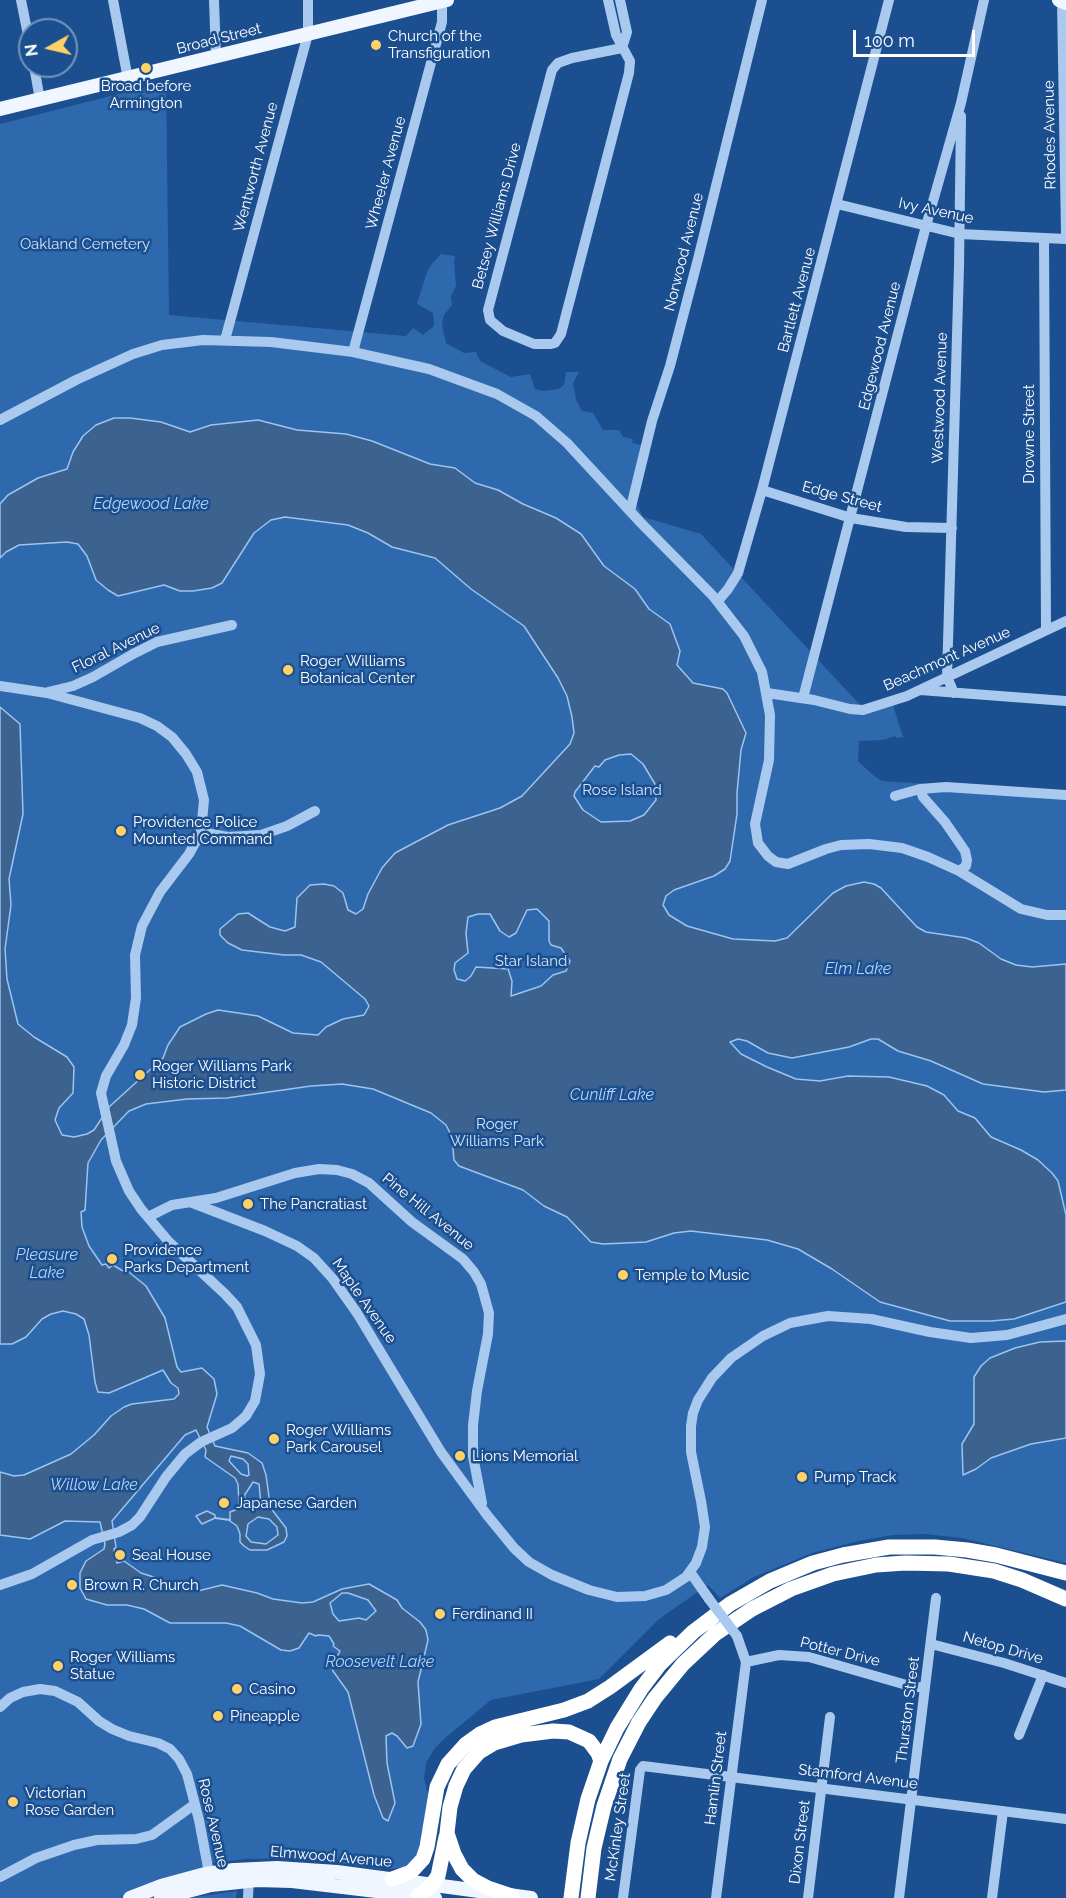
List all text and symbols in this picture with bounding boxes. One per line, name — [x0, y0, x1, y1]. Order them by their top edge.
north arrow — [18, 18, 78, 78]
scale bar — [856, 18, 978, 56]
street label: Broad Street — [175, 20, 263, 58]
place label: Church of the Transfiguration — [388, 27, 490, 62]
text: 100 m — [864, 30, 915, 51]
marker: Church of the Transfiguration — [369, 38, 383, 52]
text: N — [21, 43, 42, 58]
marker: Broad before Armington — [139, 61, 153, 75]
place label: Broad before Armington — [101, 77, 191, 112]
street label: Rhodes Avenue — [1040, 80, 1060, 190]
street label: Wentworth Avenue — [230, 100, 282, 234]
street label: Wheeler Avenue — [362, 114, 410, 232]
street label: Betsey Williams Drive — [469, 141, 525, 291]
street label: Norwood Avenue — [661, 191, 707, 313]
street label: Ivy Avenue — [897, 194, 975, 228]
park label: Oakland Cemetery — [20, 235, 150, 253]
street label: Bartlett Avenue — [774, 246, 820, 354]
street label: Edgewood Avenue — [855, 280, 905, 412]
street label: Westwood Avenue — [929, 332, 951, 464]
street label: Drowne Street — [1020, 384, 1038, 484]
street label: Edge Street — [800, 478, 884, 516]
water label: Edgewood Lake — [93, 494, 209, 514]
street label: Floral Avenue — [69, 619, 163, 677]
street label: Beachmont Avenue — [881, 623, 1013, 695]
place label: Roger Williams Botanical Center — [300, 652, 415, 687]
marker: Roger Williams Botanical Center — [281, 663, 295, 677]
park label: Rose Island — [582, 781, 662, 799]
place label: Providence Police Mounted Command — [133, 813, 272, 848]
marker: Providence Police Mounted Command — [114, 824, 128, 838]
park label: Star Island — [495, 952, 567, 970]
water label: Elm Lake — [825, 959, 891, 979]
place label: Roger Williams Park Historic District — [152, 1057, 292, 1092]
marker: Roger Williams Park Historic District — [133, 1068, 147, 1082]
water label: Cunliff Lake — [570, 1085, 654, 1105]
park label: Roger Williams Park — [450, 1115, 544, 1150]
street label: Pine Hill Avenue — [378, 1169, 478, 1255]
place label: The Pancratiast — [260, 1195, 367, 1213]
marker: The Pancratiast — [241, 1197, 255, 1211]
place label: Providence Parks Department — [124, 1241, 249, 1276]
water label: Pleasure Lake — [16, 1245, 78, 1283]
marker: Providence Parks Department — [105, 1252, 119, 1266]
street label: Maple Avenue — [328, 1255, 400, 1347]
place label: Temple to Music — [635, 1266, 749, 1284]
marker: Temple to Music — [616, 1268, 630, 1282]
place label: Roger Williams Park Carousel — [286, 1421, 391, 1456]
marker: Roger Williams Park Carousel — [267, 1432, 281, 1446]
place label: Lions Memorial — [472, 1447, 578, 1465]
marker: Lions Memorial — [453, 1449, 467, 1463]
place label: Pump Track — [814, 1468, 897, 1486]
marker: Pump Track — [795, 1470, 809, 1484]
water label: Willow Lake — [50, 1475, 138, 1495]
place label: Japanese Garden — [236, 1494, 357, 1512]
marker: Japanese Garden — [217, 1496, 231, 1510]
place label: Seal House — [132, 1546, 211, 1564]
marker: Seal House — [113, 1548, 127, 1562]
place label: Brown R. Church — [84, 1576, 199, 1594]
marker: Brown R. Church — [65, 1578, 79, 1592]
place label: Ferdinand II — [452, 1605, 533, 1623]
marker: Ferdinand II — [433, 1607, 447, 1621]
street label: Netop Drive — [961, 1628, 1045, 1668]
street label: Potter Drive — [798, 1633, 882, 1671]
place label: Roger Williams Statue — [70, 1648, 175, 1683]
water label: Roosevelt Lake — [326, 1652, 434, 1672]
street label: Thurston Street — [893, 1656, 923, 1764]
marker: Roger Williams Statue — [51, 1659, 65, 1673]
place label: Casino — [249, 1680, 296, 1698]
marker: Casino — [230, 1682, 244, 1696]
place label: Pineapple — [230, 1707, 300, 1725]
marker: Pineapple — [211, 1709, 225, 1723]
street label: Hamlin Street — [701, 1730, 731, 1826]
street label: Stamford Avenue — [797, 1761, 919, 1793]
street label: McKinley Street — [601, 1772, 635, 1882]
street label: Rose Avenue — [194, 1777, 232, 1869]
place label: Victorian Rose Garden — [25, 1784, 114, 1819]
marker: Victorian Rose Garden — [6, 1795, 20, 1809]
street label: Dixon Street — [786, 1799, 814, 1885]
street label: Elmwood Avenue — [269, 1843, 393, 1871]

